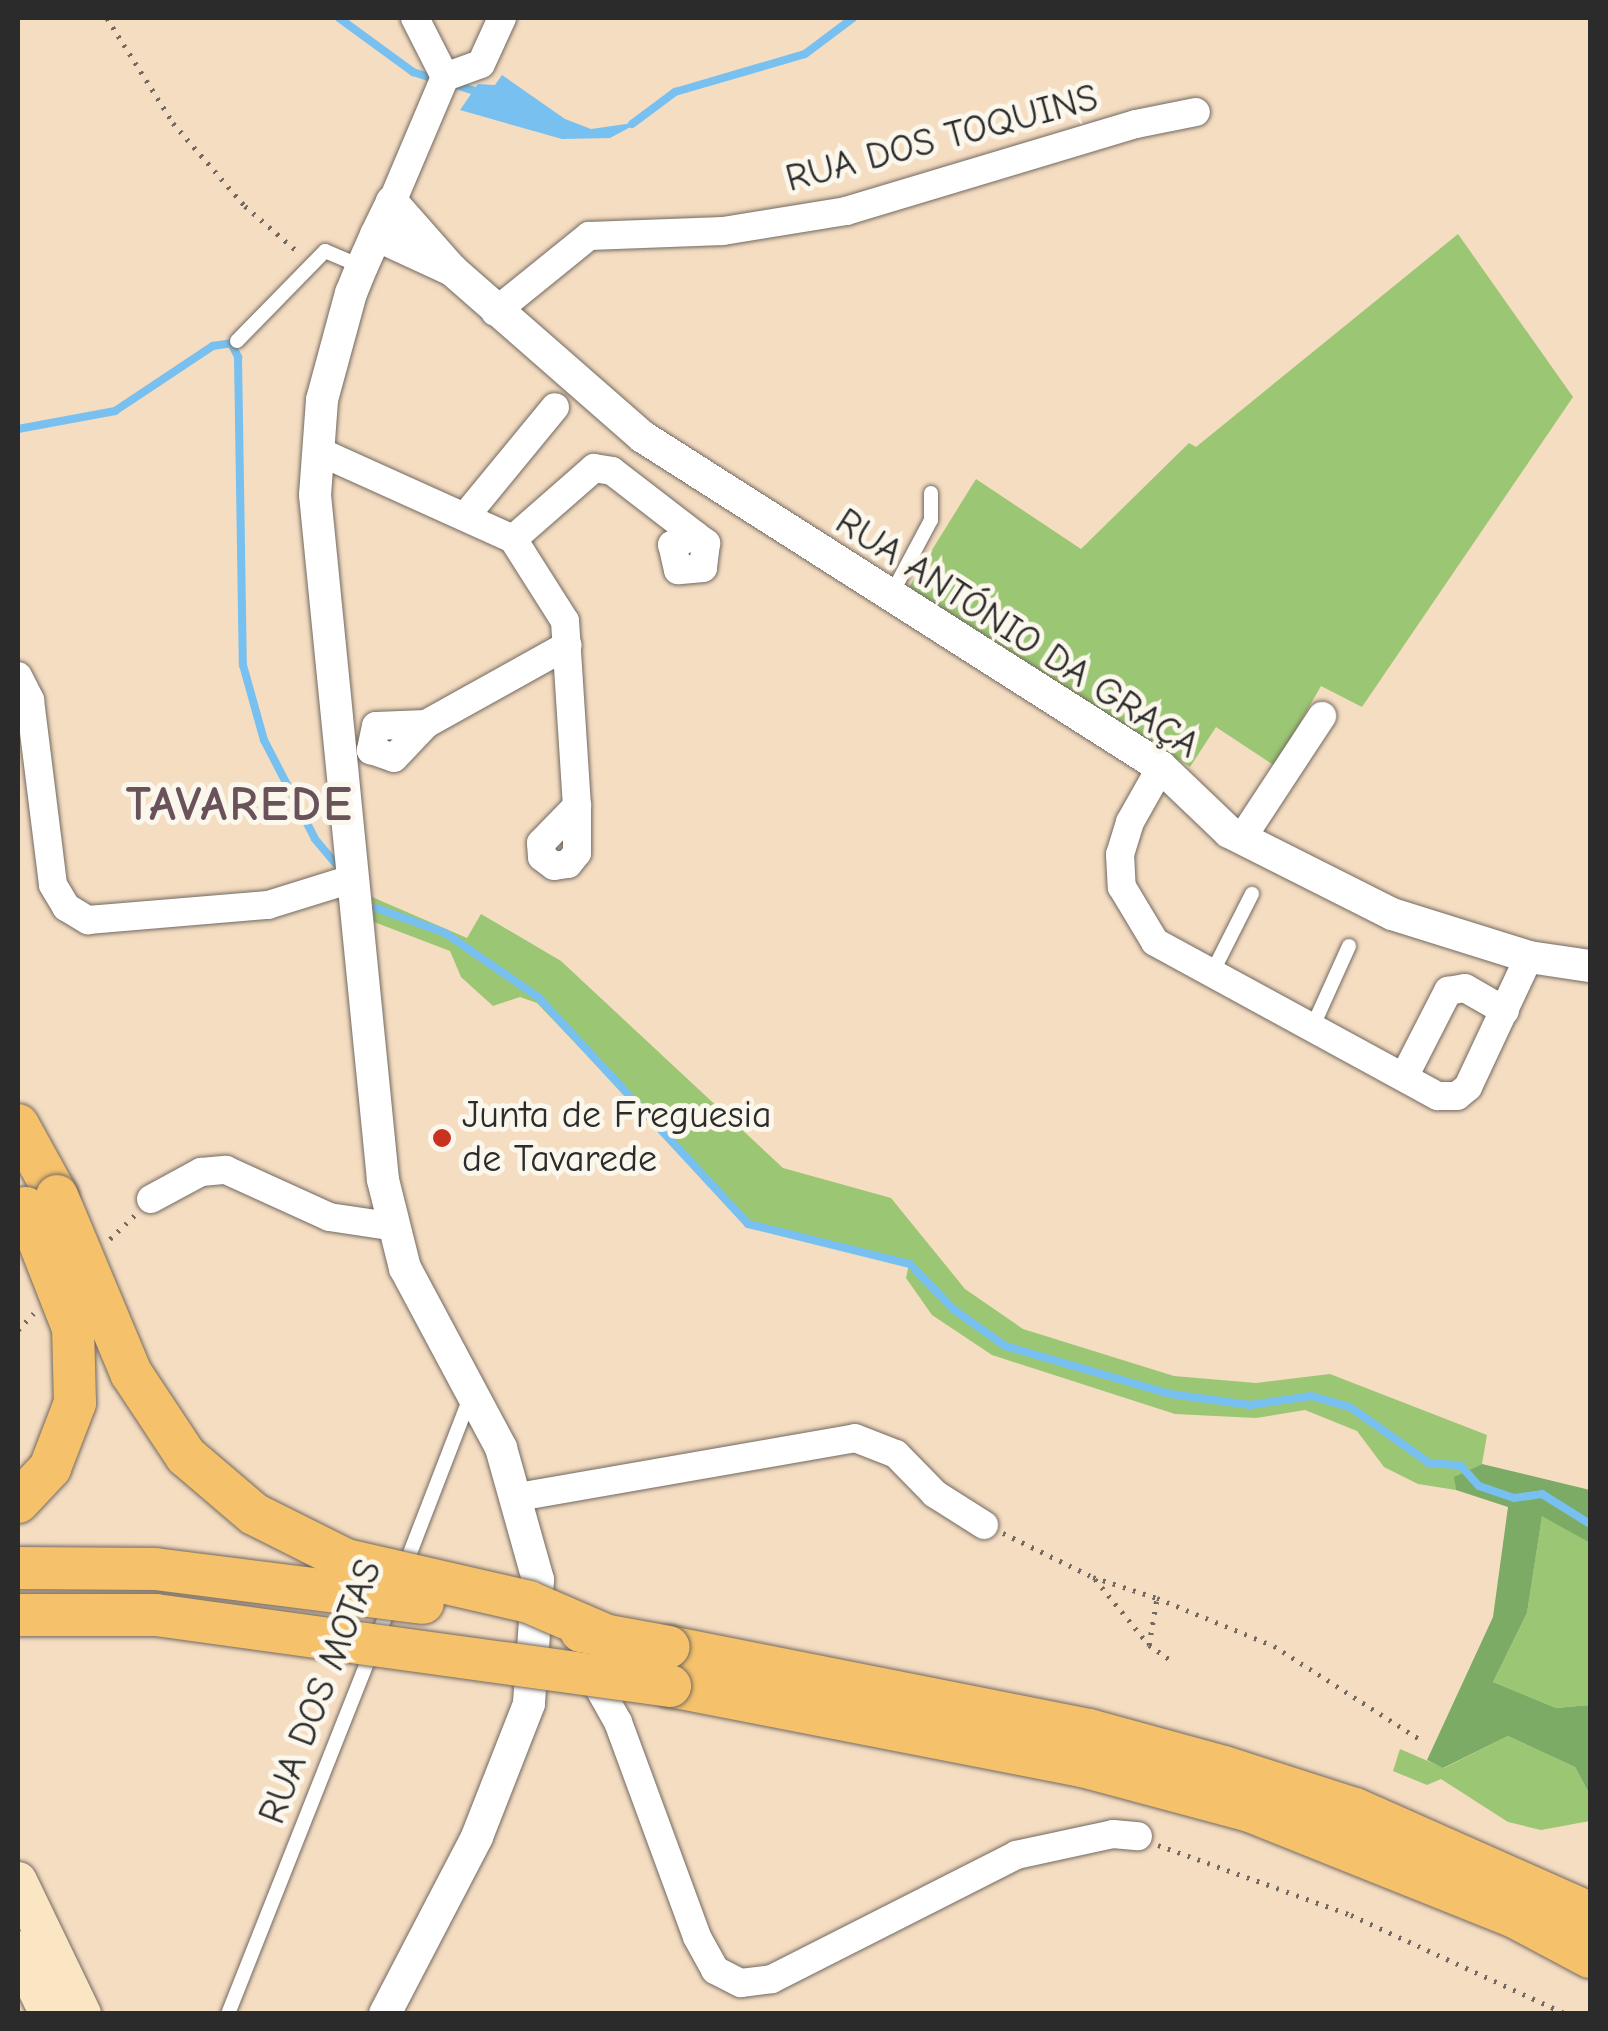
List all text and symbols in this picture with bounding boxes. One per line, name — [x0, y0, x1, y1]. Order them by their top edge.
street label: RUA DOS TOQUINS — [781, 75, 1103, 203]
street label: RUA ANTÓNIO DA GRAÇA — [827, 499, 1207, 769]
district label: TAVAREDE — [126, 776, 354, 834]
place label: Junta de Freguesia de Tavarede — [462, 1093, 772, 1182]
marker: Junta de Freguesia de Tavarede — [431, 1127, 453, 1149]
street label: RUA DOS MOTAS — [250, 1554, 392, 1830]

